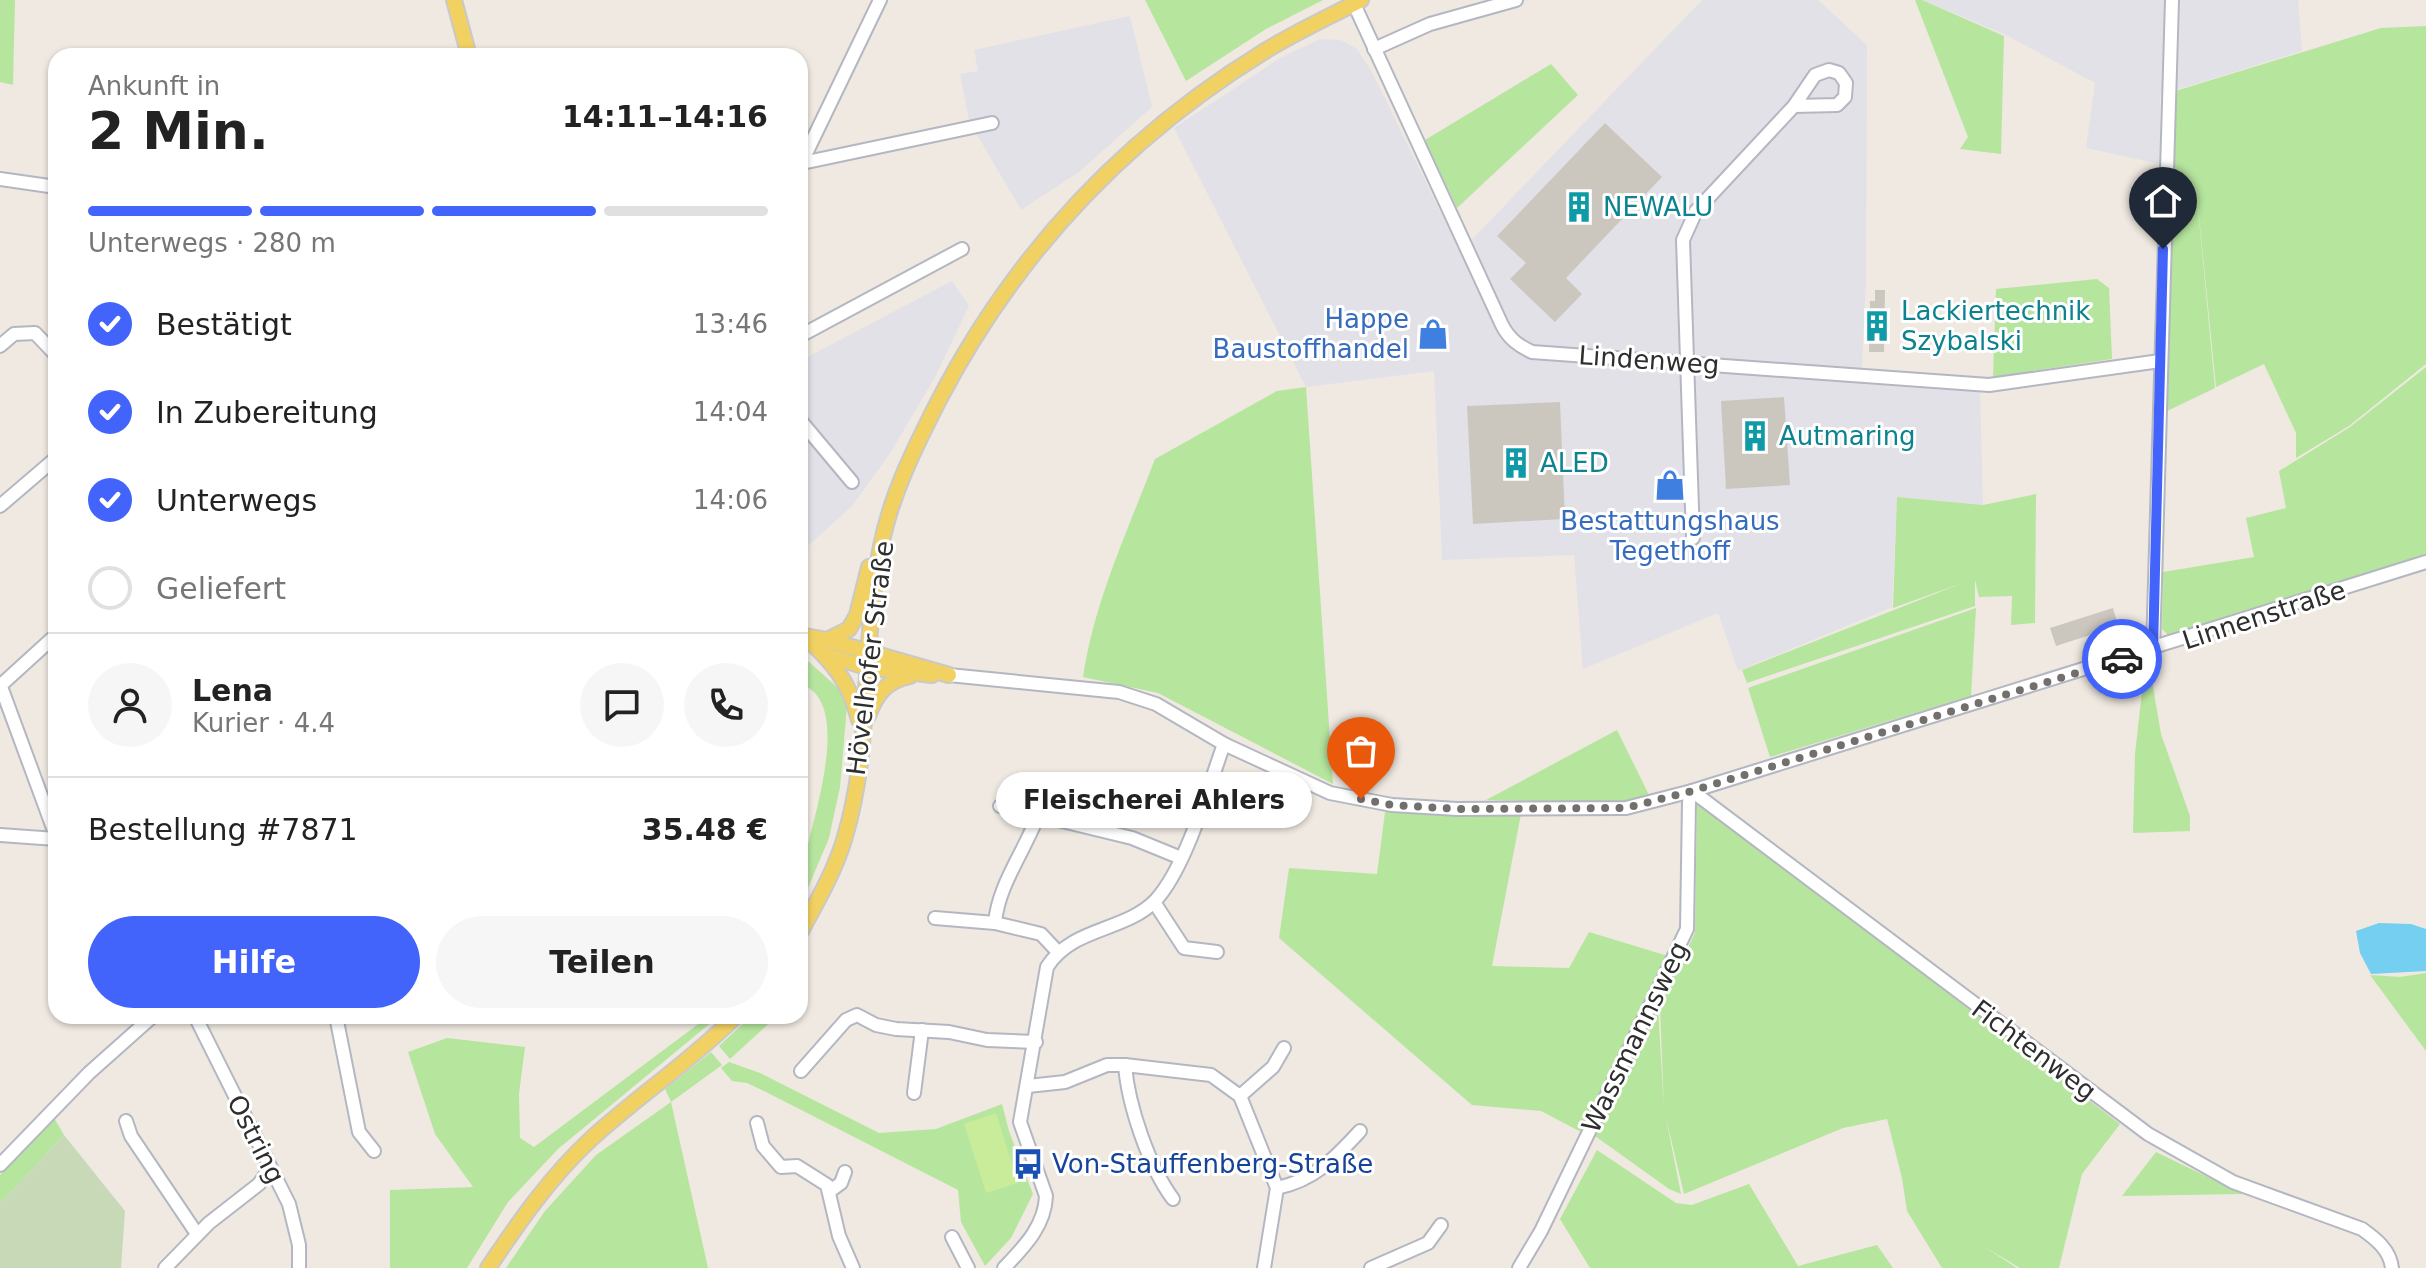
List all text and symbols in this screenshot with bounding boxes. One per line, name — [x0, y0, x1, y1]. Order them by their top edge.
text: Ankunft in — [88, 71, 220, 101]
text: 14:11–14:16 — [562, 99, 768, 134]
text: 2 Min. — [88, 101, 269, 161]
pin — [2129, 167, 2197, 249]
icon: home — [2141, 179, 2185, 223]
building icon: NEWALU — [1562, 190, 1596, 224]
place label: NEWALU — [1603, 192, 1713, 222]
text: Unterwegs · 280 m — [88, 228, 336, 258]
place label: Lackiertechnik Szybalski — [1901, 296, 2090, 356]
icon: check — [88, 302, 132, 346]
place label: Happe Baustoffhandel — [1213, 304, 1409, 364]
text: Bestätigt — [156, 307, 292, 342]
text: 13:46 — [693, 309, 768, 339]
building icon: Lackiertechnik Szybalski — [1860, 309, 1894, 343]
shop icon: Happe Baustoffhandel — [1416, 317, 1450, 351]
street label: Lindenweg — [1578, 340, 1720, 380]
icon: check — [88, 390, 132, 434]
text: In Zubereitung — [156, 395, 378, 430]
text: 14:04 — [693, 397, 768, 427]
building icon: Autmaring — [1738, 419, 1772, 453]
place label: Autmaring — [1779, 421, 1916, 451]
building icon: ALED — [1499, 446, 1533, 480]
place label: ALED — [1540, 448, 1609, 478]
shop icon: Bestattungshaus Tegethoff — [1653, 468, 1687, 502]
icon: check — [88, 478, 132, 522]
text: Unterwegs — [156, 483, 317, 518]
text: 14:06 — [693, 485, 768, 515]
place label: Bestattungshaus Tegethoff — [1560, 506, 1780, 566]
street label: Hövelhofer Straße — [841, 539, 899, 777]
text: Geliefert — [156, 571, 286, 606]
street label: Linnenstraße — [2179, 574, 2349, 656]
courier — [2082, 619, 2162, 699]
icon: car — [2100, 637, 2144, 681]
button: person — [88, 663, 172, 747]
button: chat — [580, 663, 664, 747]
button: phone — [684, 663, 768, 747]
text: Lena — [192, 673, 273, 708]
text: Kurier · 4.4 — [192, 708, 335, 738]
pin — [1327, 717, 1395, 799]
icon: bag — [1339, 729, 1383, 773]
callout: Fleischerei Ahlers — [997, 771, 1313, 827]
text: Fleischerei Ahlers — [1023, 785, 1285, 815]
text: Bestellung #7871 — [88, 812, 358, 847]
text: 35.48 € — [642, 812, 768, 847]
button: Hilfe — [88, 916, 420, 1008]
button: Teilen — [436, 916, 768, 1008]
street label: Wassmannsweg — [1576, 937, 1694, 1137]
street label: Fichtenweg — [1966, 994, 2102, 1106]
street label: Ostring — [221, 1090, 291, 1188]
bus stop icon: Von-Stauffenberg-Straße — [1011, 1147, 1045, 1181]
place label: Von-Stauffenberg-Straße — [1052, 1149, 1373, 1179]

